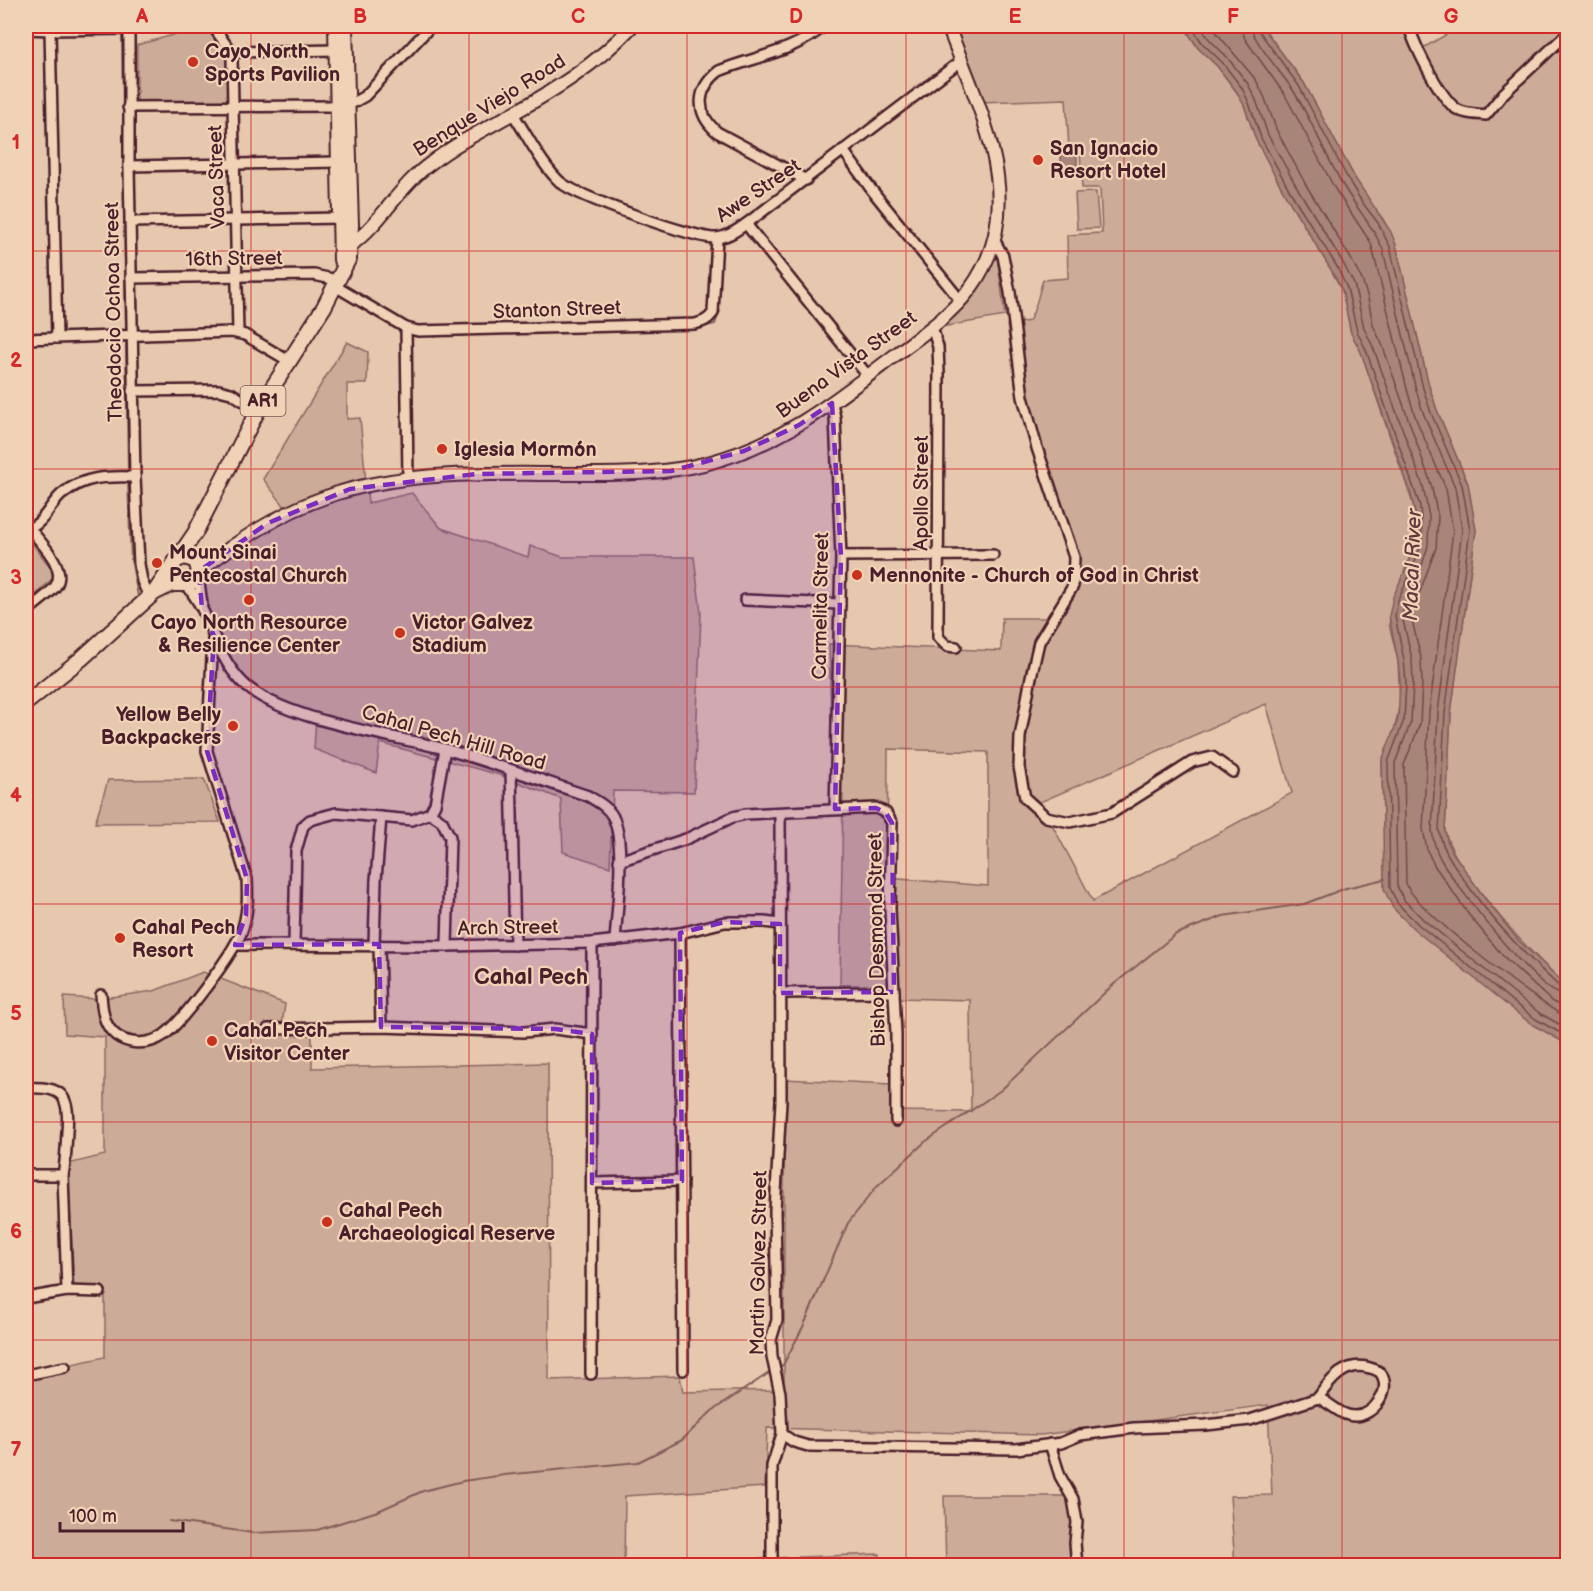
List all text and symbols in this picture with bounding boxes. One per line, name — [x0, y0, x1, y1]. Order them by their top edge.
text: A — [135, 5, 149, 29]
text: B — [353, 5, 367, 29]
text: C — [571, 5, 585, 29]
text: D — [789, 5, 803, 29]
text: E — [1009, 5, 1022, 29]
text: F — [1227, 5, 1239, 29]
text: G — [1444, 5, 1459, 29]
place label: Cayo North Sports Pavilion — [205, 40, 340, 87]
street label: Benque Viejo Road — [409, 49, 570, 162]
marker: Cayo North Sports Pavilion — [186, 55, 200, 69]
street label: Vaca Street — [203, 125, 231, 229]
text: 1 — [12, 131, 20, 155]
place label: San Ignacio Resort Hotel — [1050, 137, 1166, 184]
marker: San Ignacio Resort Hotel — [1031, 153, 1045, 167]
street label: Awe Street — [712, 154, 805, 228]
street label: Theodocio Ochoa Street — [100, 202, 128, 422]
street label: 16th Street — [185, 246, 283, 272]
street label: Stanton Street — [492, 296, 622, 324]
street label: Buena Vista Street — [772, 306, 922, 424]
text: 2 — [10, 349, 22, 373]
road number: AR1 — [240, 386, 286, 416]
street label: Apollo Street — [910, 435, 934, 551]
place label: Iglesia Mormón — [454, 438, 597, 462]
marker: Iglesia Mormón — [435, 442, 449, 456]
water label: Macal River — [1398, 507, 1427, 622]
street label: Carmelita Street — [808, 532, 834, 680]
place label: Mount Sinai Pentecostal Church — [169, 541, 347, 588]
marker: Mount Sinai Pentecostal Church — [150, 556, 164, 570]
place label: Mennonite - Church of God in Christ — [869, 564, 1199, 588]
text: 3 — [10, 566, 22, 590]
marker: Mennonite - Church of God in Christ — [850, 568, 864, 582]
marker: Cayo North Resource & Resilience Center — [242, 593, 256, 607]
place label: Cayo North Resource & Resilience Center — [151, 611, 347, 658]
place label: Victor Galvez Stadium — [412, 611, 533, 658]
marker: Victor Galvez Stadium — [393, 626, 407, 640]
street label: Cahal Pech Hill Road — [359, 700, 549, 776]
place label: Yellow Belly Backpackers — [101, 703, 222, 750]
marker: Yellow Belly Backpackers — [226, 719, 240, 733]
text: 4 — [10, 784, 22, 808]
street label: Bishop Desmond Street — [863, 833, 891, 1047]
street label: Arch Street — [457, 915, 559, 941]
place label: Cahal Pech Resort — [132, 916, 235, 963]
marker: Cahal Pech Resort — [113, 931, 127, 945]
district label: Cahal Pech — [474, 964, 588, 991]
text: 5 — [10, 1002, 22, 1026]
place label: Cahal Pech Visitor Center — [224, 1019, 351, 1066]
marker: Cahal Pech Visitor Center — [205, 1034, 219, 1048]
street label: Martin Galvez Street — [745, 1170, 773, 1356]
place label: Cahal Pech Archaeological Reserve — [338, 1199, 555, 1246]
marker: Cahal Pech Archaeological Reserve — [320, 1215, 334, 1229]
text: 6 — [10, 1220, 22, 1244]
text: 7 — [10, 1438, 22, 1462]
scale bar — [60, 1495, 183, 1533]
text: 100 m — [69, 1506, 117, 1527]

